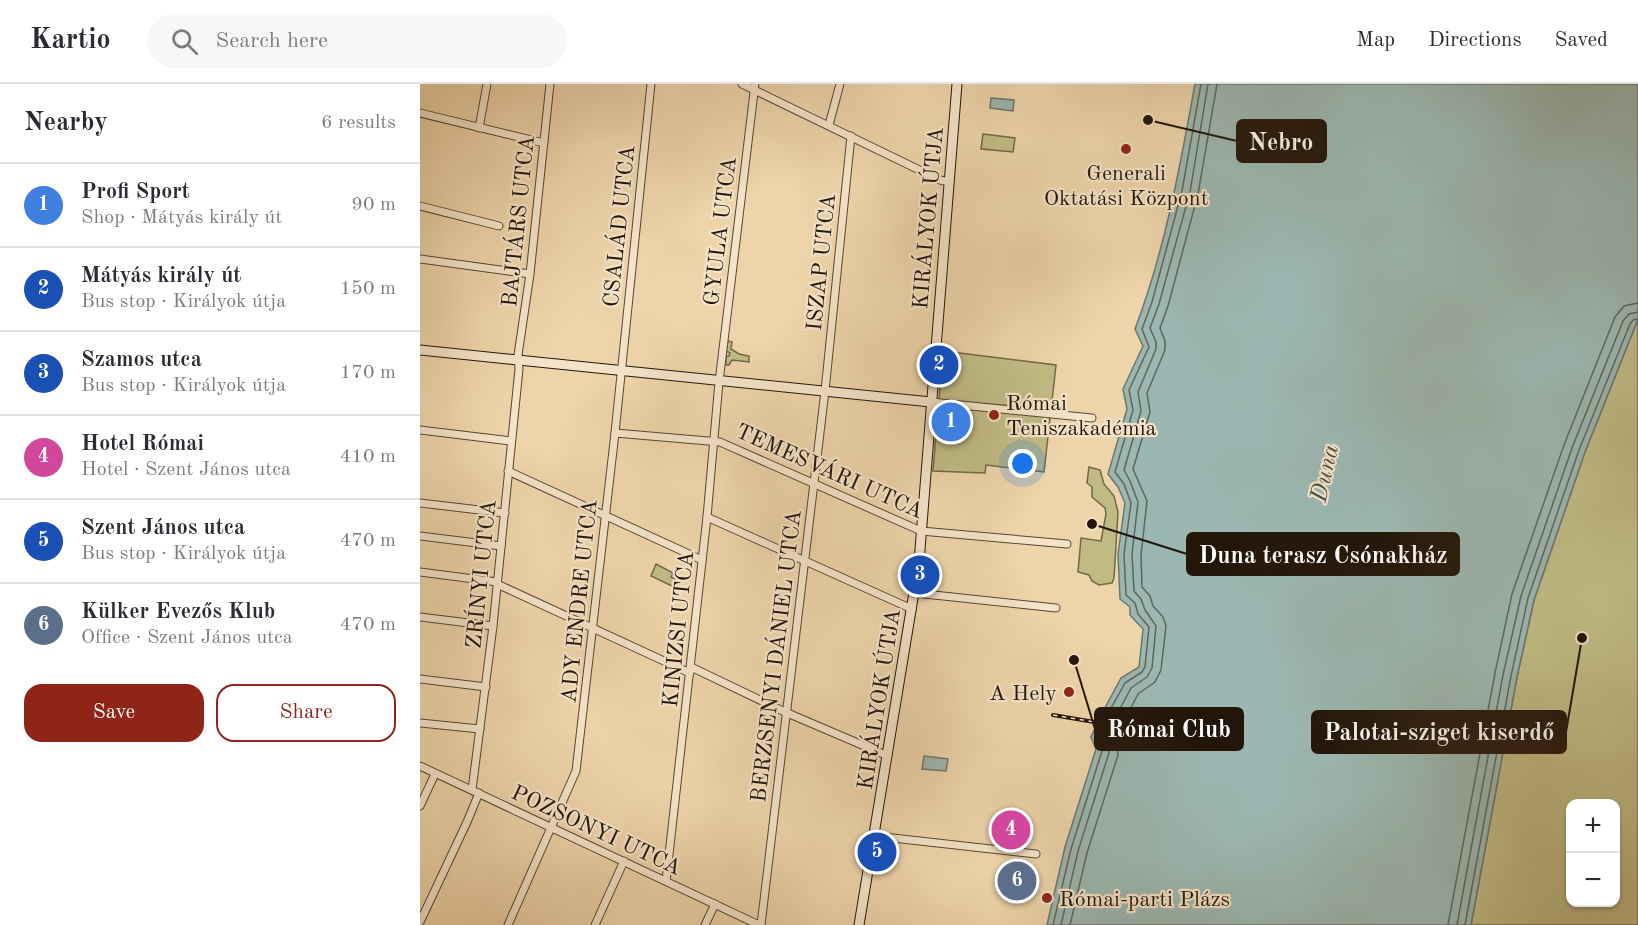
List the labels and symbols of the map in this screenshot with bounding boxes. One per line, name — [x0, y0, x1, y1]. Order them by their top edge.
callout: Nebro — [1237, 120, 1326, 162]
street label: KIRÁLYOK ÚTJA — [906, 125, 948, 310]
text: Nebro — [1249, 132, 1313, 156]
street label: BAJTÁRS UTCA — [496, 134, 539, 308]
marker: Generali Oktatási Központ — [1119, 142, 1133, 156]
street label: CSALÁD UTCA — [598, 144, 639, 308]
street label: GYULA UTCA — [701, 155, 741, 307]
place label: Generali Oktatási Központ — [1044, 163, 1208, 210]
street label: ISZAP UTCA — [804, 192, 840, 332]
pin: 2 — [920, 342, 958, 388]
place label: Római Teniszakadémia — [1006, 393, 1157, 440]
pin: 1 — [932, 400, 970, 444]
marker: Római Teniszakadémia — [987, 408, 1001, 422]
street label: TEMESVÁRI UTCA — [732, 418, 928, 523]
water label: Duna — [1307, 442, 1344, 506]
your location — [1008, 449, 1037, 478]
street label: ZRÍNYI UTCA — [460, 498, 501, 650]
street label: ADY ENDRE UTCA — [558, 498, 602, 704]
street label: BERZSENYI DÁNIEL UTCA — [745, 508, 806, 804]
callout: Duna terasz Csónakház — [1187, 533, 1459, 575]
text: Duna terasz Csónakház — [1199, 545, 1447, 569]
street label: KINIZSI UTCA — [660, 550, 698, 708]
pin: 3 — [900, 552, 940, 598]
street label: KIRÁLYOK ÚTJA — [851, 606, 905, 791]
place label: A Hely — [989, 683, 1057, 705]
marker: A Hely — [1062, 685, 1076, 699]
callout: Római Club — [1095, 708, 1243, 750]
callout: Palotai-sziget kiserdő — [1312, 711, 1566, 753]
text: Római Club — [1107, 719, 1231, 743]
text: Palotai-sziget kiserdő — [1324, 722, 1554, 746]
street label: POZSONYI UTCA — [508, 782, 685, 880]
pin: 4 — [992, 808, 1030, 852]
pin: 5 — [858, 830, 896, 874]
pin: 6 — [998, 858, 1036, 904]
place label: Római-parti Plázs — [1059, 889, 1230, 911]
marker: Római-parti Plázs — [1040, 891, 1054, 905]

